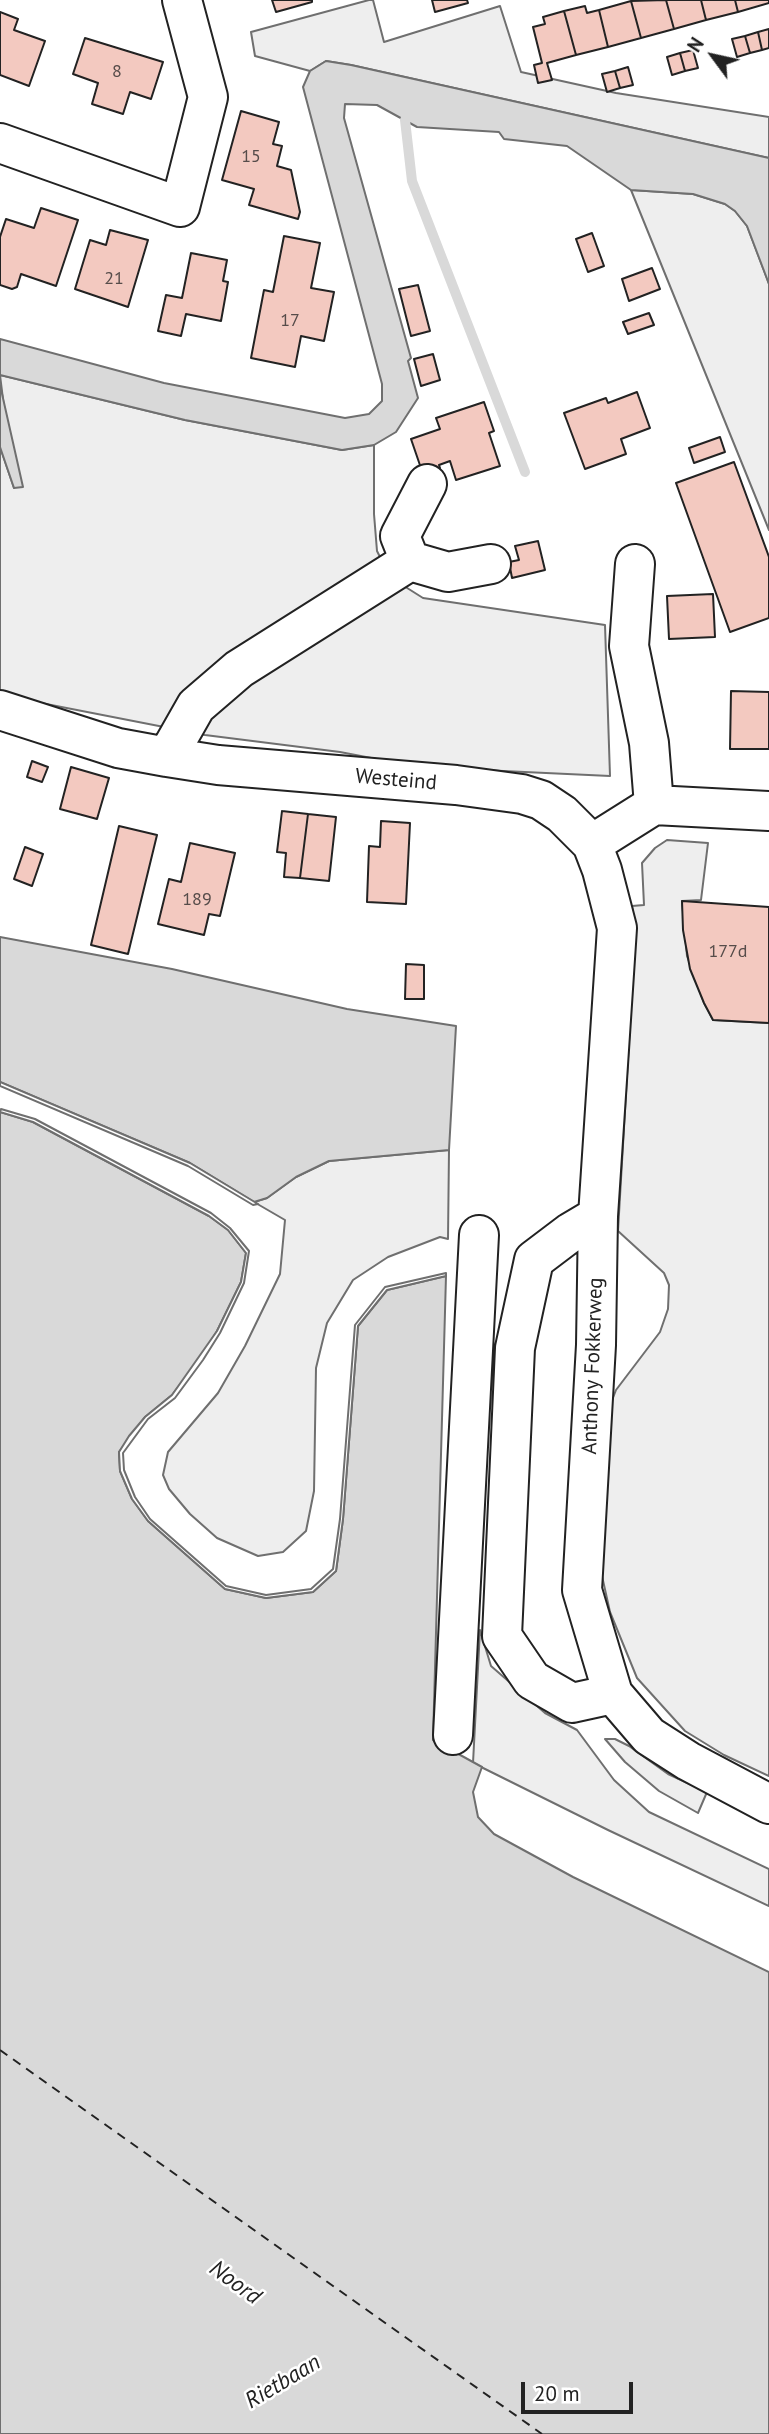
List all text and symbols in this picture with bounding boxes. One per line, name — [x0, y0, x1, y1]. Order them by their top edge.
north arrow — [678, 21, 748, 91]
text: N — [682, 33, 709, 56]
house number: 8 — [112, 61, 122, 83]
house number: 15 — [241, 146, 261, 168]
house number: 21 — [104, 268, 124, 290]
house number: 17 — [280, 310, 300, 332]
street label: Westeind — [354, 764, 438, 796]
house number: 189 — [182, 889, 212, 911]
house number: 177d — [708, 941, 748, 963]
street label: Anthony Fokkerweg — [577, 1277, 609, 1455]
water label: Noord — [204, 2255, 266, 2311]
water label: Rietbaan — [240, 2349, 326, 2415]
scale bar — [524, 2368, 636, 2412]
text: 20 m — [534, 2380, 580, 2407]

